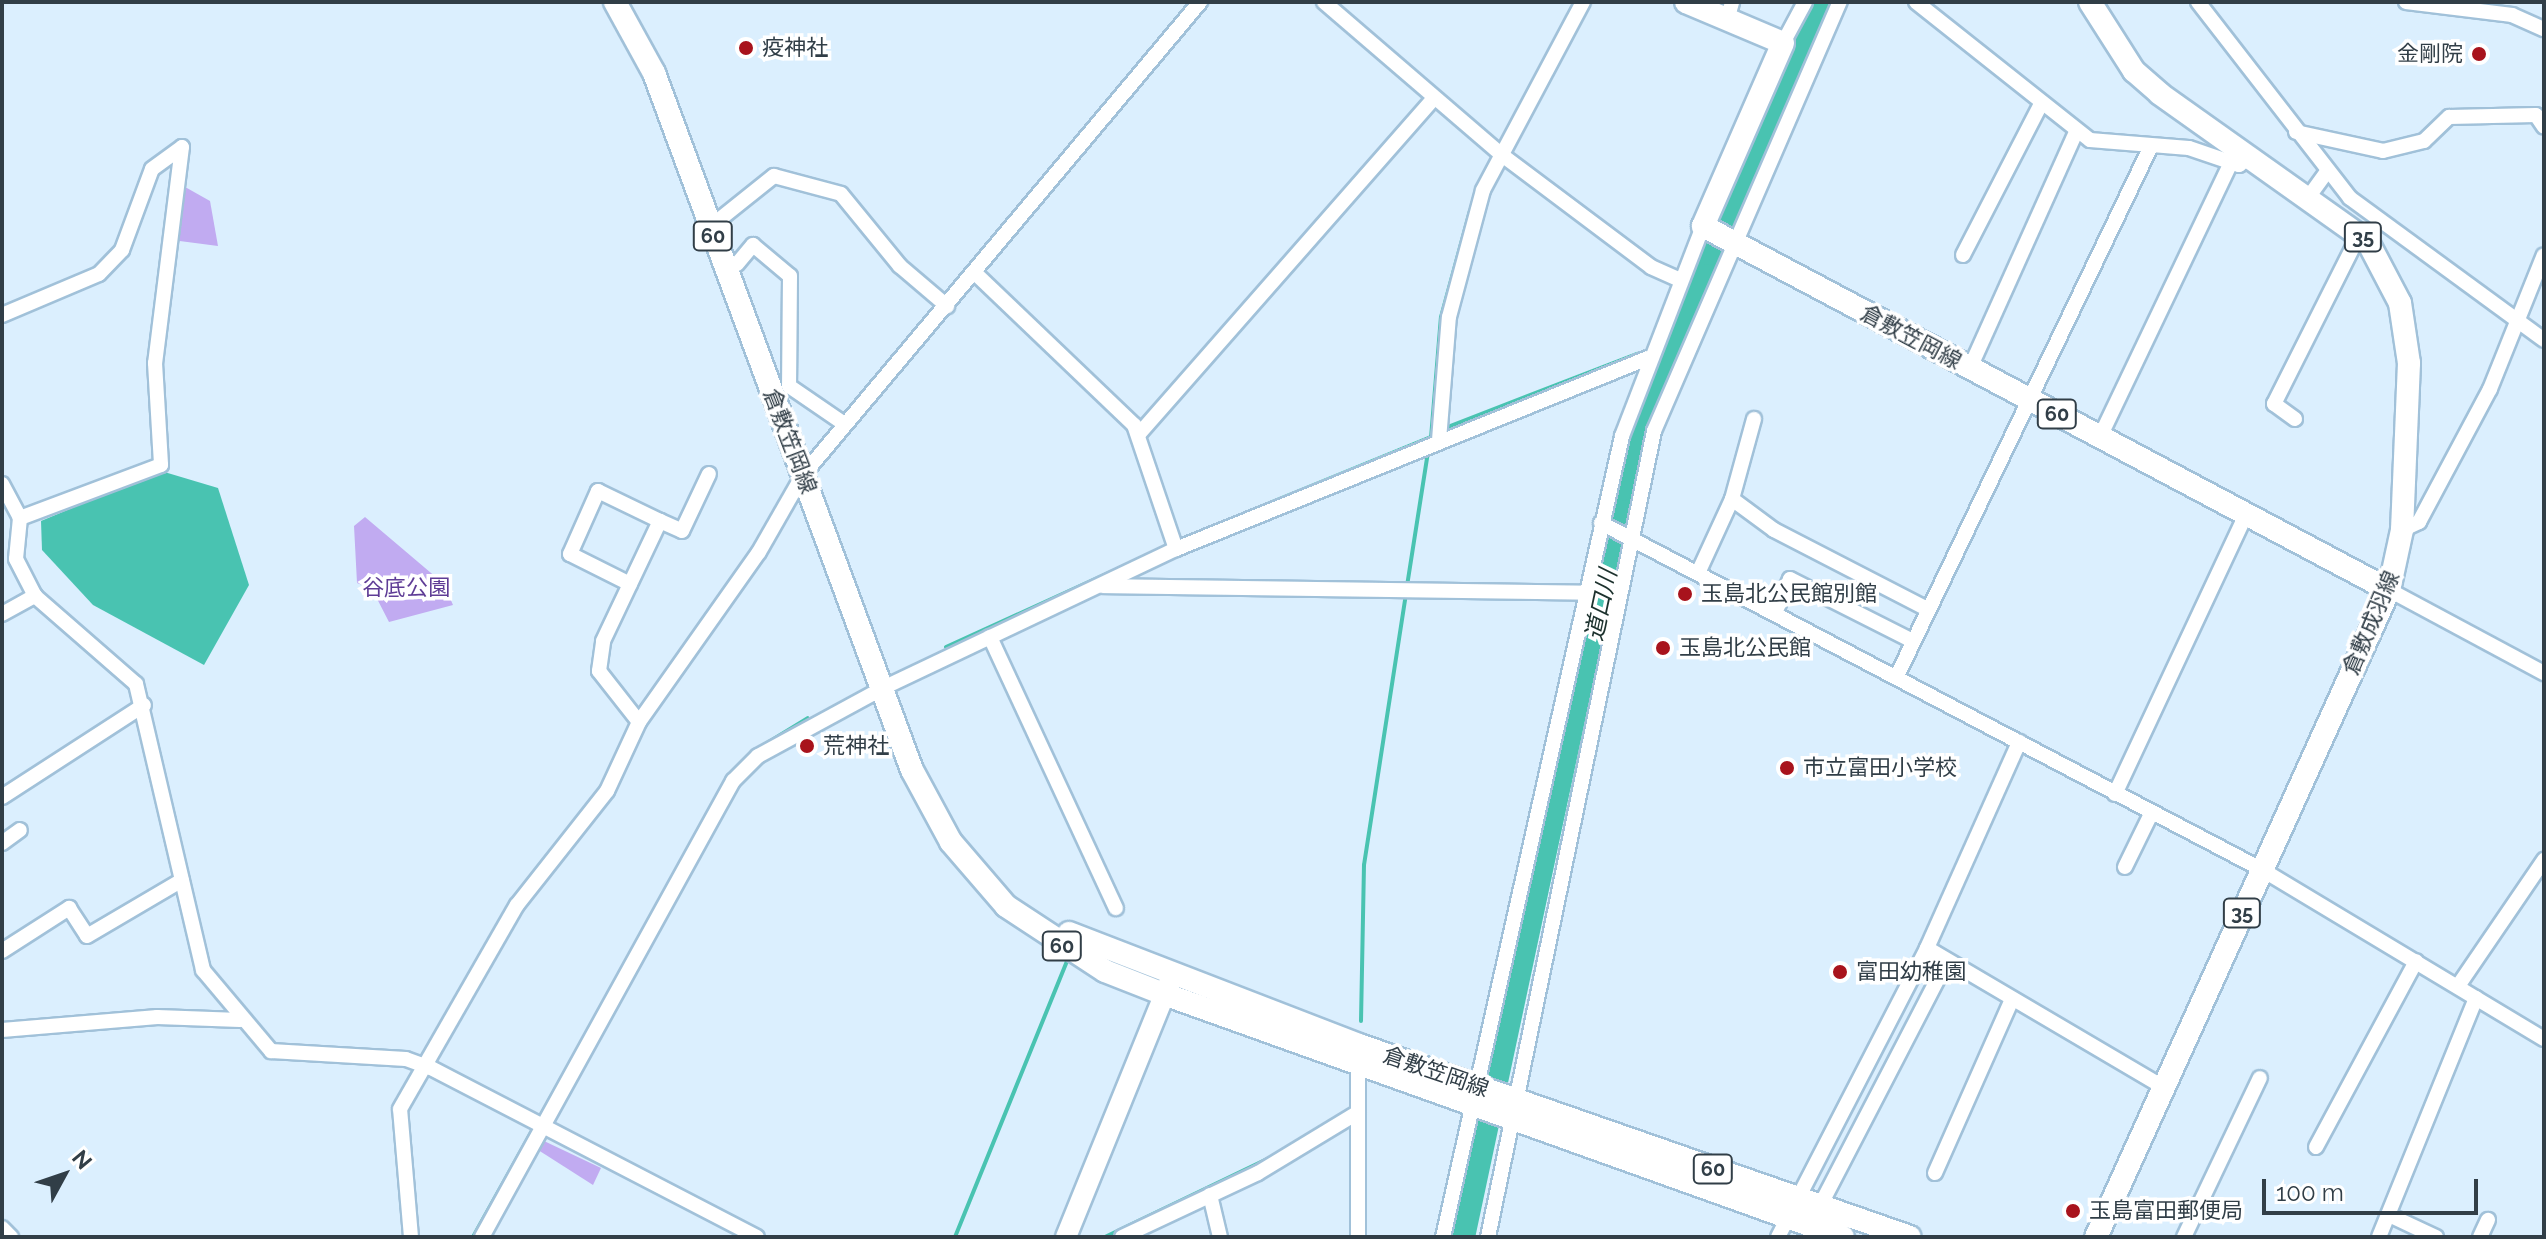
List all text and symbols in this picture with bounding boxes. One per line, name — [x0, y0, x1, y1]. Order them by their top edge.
place label: 疫神社 — [762, 35, 828, 61]
marker: 疫神社 — [737, 39, 755, 57]
place label: 金剛院 — [2397, 41, 2463, 67]
marker: 金剛院 — [2470, 45, 2488, 63]
road number: 60 — [691, 220, 735, 252]
road number: 35 — [2343, 221, 2383, 253]
street label: 倉敷笠岡線 — [1856, 300, 1966, 374]
street label: 倉敷笠岡線 — [758, 385, 822, 497]
road number: 60 — [2035, 398, 2079, 430]
water label: 道口川 — [1579, 567, 1623, 643]
street label: 倉敷成羽線 — [2337, 567, 2405, 679]
park label: 谷底公園 — [362, 575, 450, 601]
place label: 玉島北公民館別館 — [1701, 581, 1877, 607]
marker: 玉島北公民館別館 — [1676, 585, 1694, 603]
place label: 玉島北公民館 — [1679, 635, 1811, 661]
marker: 玉島北公民館 — [1654, 639, 1672, 657]
place label: 荒神社 — [823, 733, 889, 759]
marker: 荒神社 — [798, 737, 816, 755]
place label: 市立富田小学校 — [1803, 755, 1957, 781]
marker: 市立富田小学校 — [1778, 759, 1796, 777]
road number: 35 — [2222, 897, 2262, 929]
road number: 60 — [1040, 930, 1084, 962]
place label: 富田幼稚園 — [1856, 959, 1966, 985]
marker: 富田幼稚園 — [1831, 963, 1849, 981]
street label: 倉敷笠岡線 — [1380, 1042, 1492, 1102]
north arrow — [24, 1135, 104, 1215]
text: N — [67, 1145, 98, 1174]
road number: 60 — [1691, 1153, 1735, 1185]
scale bar — [2266, 1163, 2482, 1213]
text: 100 m — [2276, 1178, 2344, 1207]
place label: 玉島富田郵便局 — [2089, 1198, 2243, 1224]
marker: 玉島富田郵便局 — [2064, 1202, 2082, 1220]

